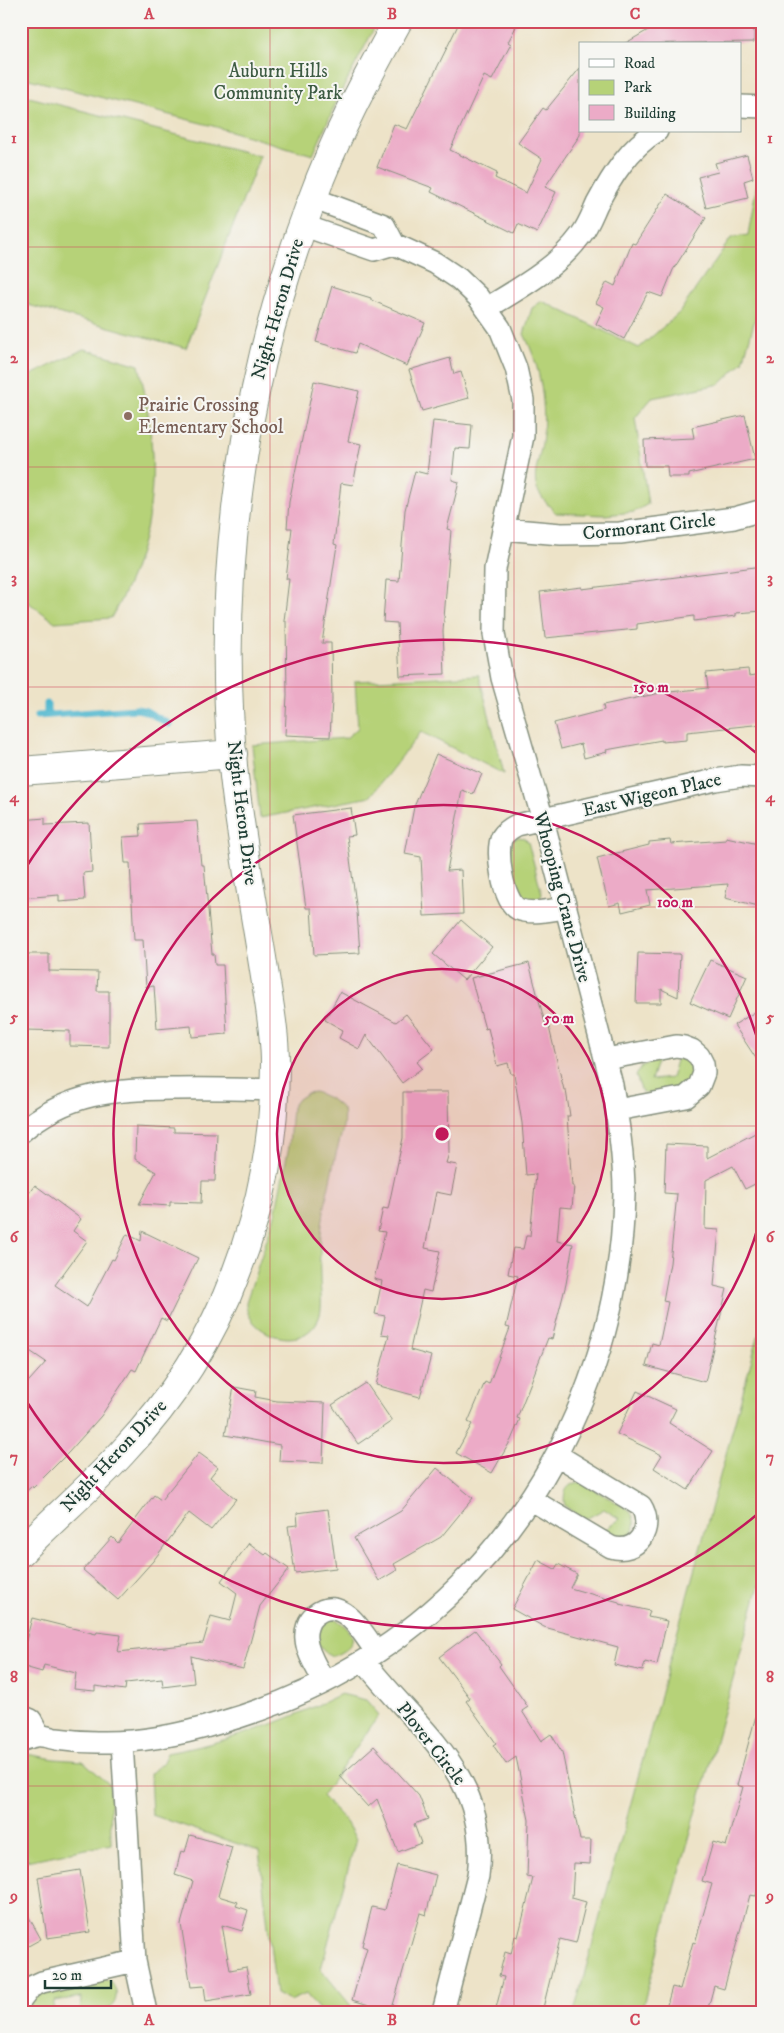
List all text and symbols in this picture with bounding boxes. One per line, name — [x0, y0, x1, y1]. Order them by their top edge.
text: A — [143, 4, 155, 24]
text: B — [387, 4, 397, 24]
text: C — [630, 4, 640, 24]
legend — [579, 42, 742, 132]
text: Road — [624, 54, 656, 73]
park label: Auburn Hills Community Park — [214, 60, 343, 105]
text: Park — [624, 78, 653, 97]
text: Building — [624, 104, 676, 123]
text: 1 — [11, 128, 17, 148]
text: 1 — [767, 128, 773, 148]
street label: Night Heron Drive — [247, 236, 309, 382]
text: 2 — [10, 348, 19, 368]
text: 2 — [766, 348, 775, 368]
place label: Prairie Crossing Elementary School — [138, 394, 284, 439]
marker: Prairie Crossing Elementary School — [122, 410, 134, 422]
street label: Cormorant Circle — [581, 509, 717, 545]
text: 3 — [11, 568, 17, 588]
text: 3 — [767, 568, 773, 588]
text: 150 m — [633, 678, 669, 697]
street label: Night Heron Drive — [222, 739, 262, 887]
street label: East Wigeon Place — [580, 768, 724, 822]
text: 4 — [8, 787, 19, 807]
text: 4 — [764, 787, 775, 807]
street label: Whooping Crane Drive — [528, 808, 596, 985]
text: 100 m — [657, 893, 694, 912]
text: 5 — [9, 1007, 18, 1027]
text: 5 — [765, 1007, 774, 1027]
text: 50 m — [543, 1009, 575, 1028]
centre of rings — [433, 1125, 451, 1143]
text: 6 — [10, 1227, 20, 1247]
text: 6 — [766, 1227, 776, 1247]
street label: Night Heron Drive — [56, 1395, 172, 1517]
text: 7 — [10, 1447, 18, 1467]
text: 7 — [766, 1447, 774, 1467]
text: 8 — [10, 1667, 18, 1687]
text: 8 — [766, 1667, 774, 1687]
street label: Plover Circle — [391, 1698, 471, 1790]
text: 9 — [9, 1886, 18, 1906]
text: 9 — [765, 1886, 774, 1906]
scale bar — [45, 1958, 111, 1990]
text: 20 m — [52, 1966, 82, 1985]
text: A — [143, 2010, 155, 2030]
text: B — [387, 2010, 397, 2030]
text: C — [630, 2010, 640, 2030]

